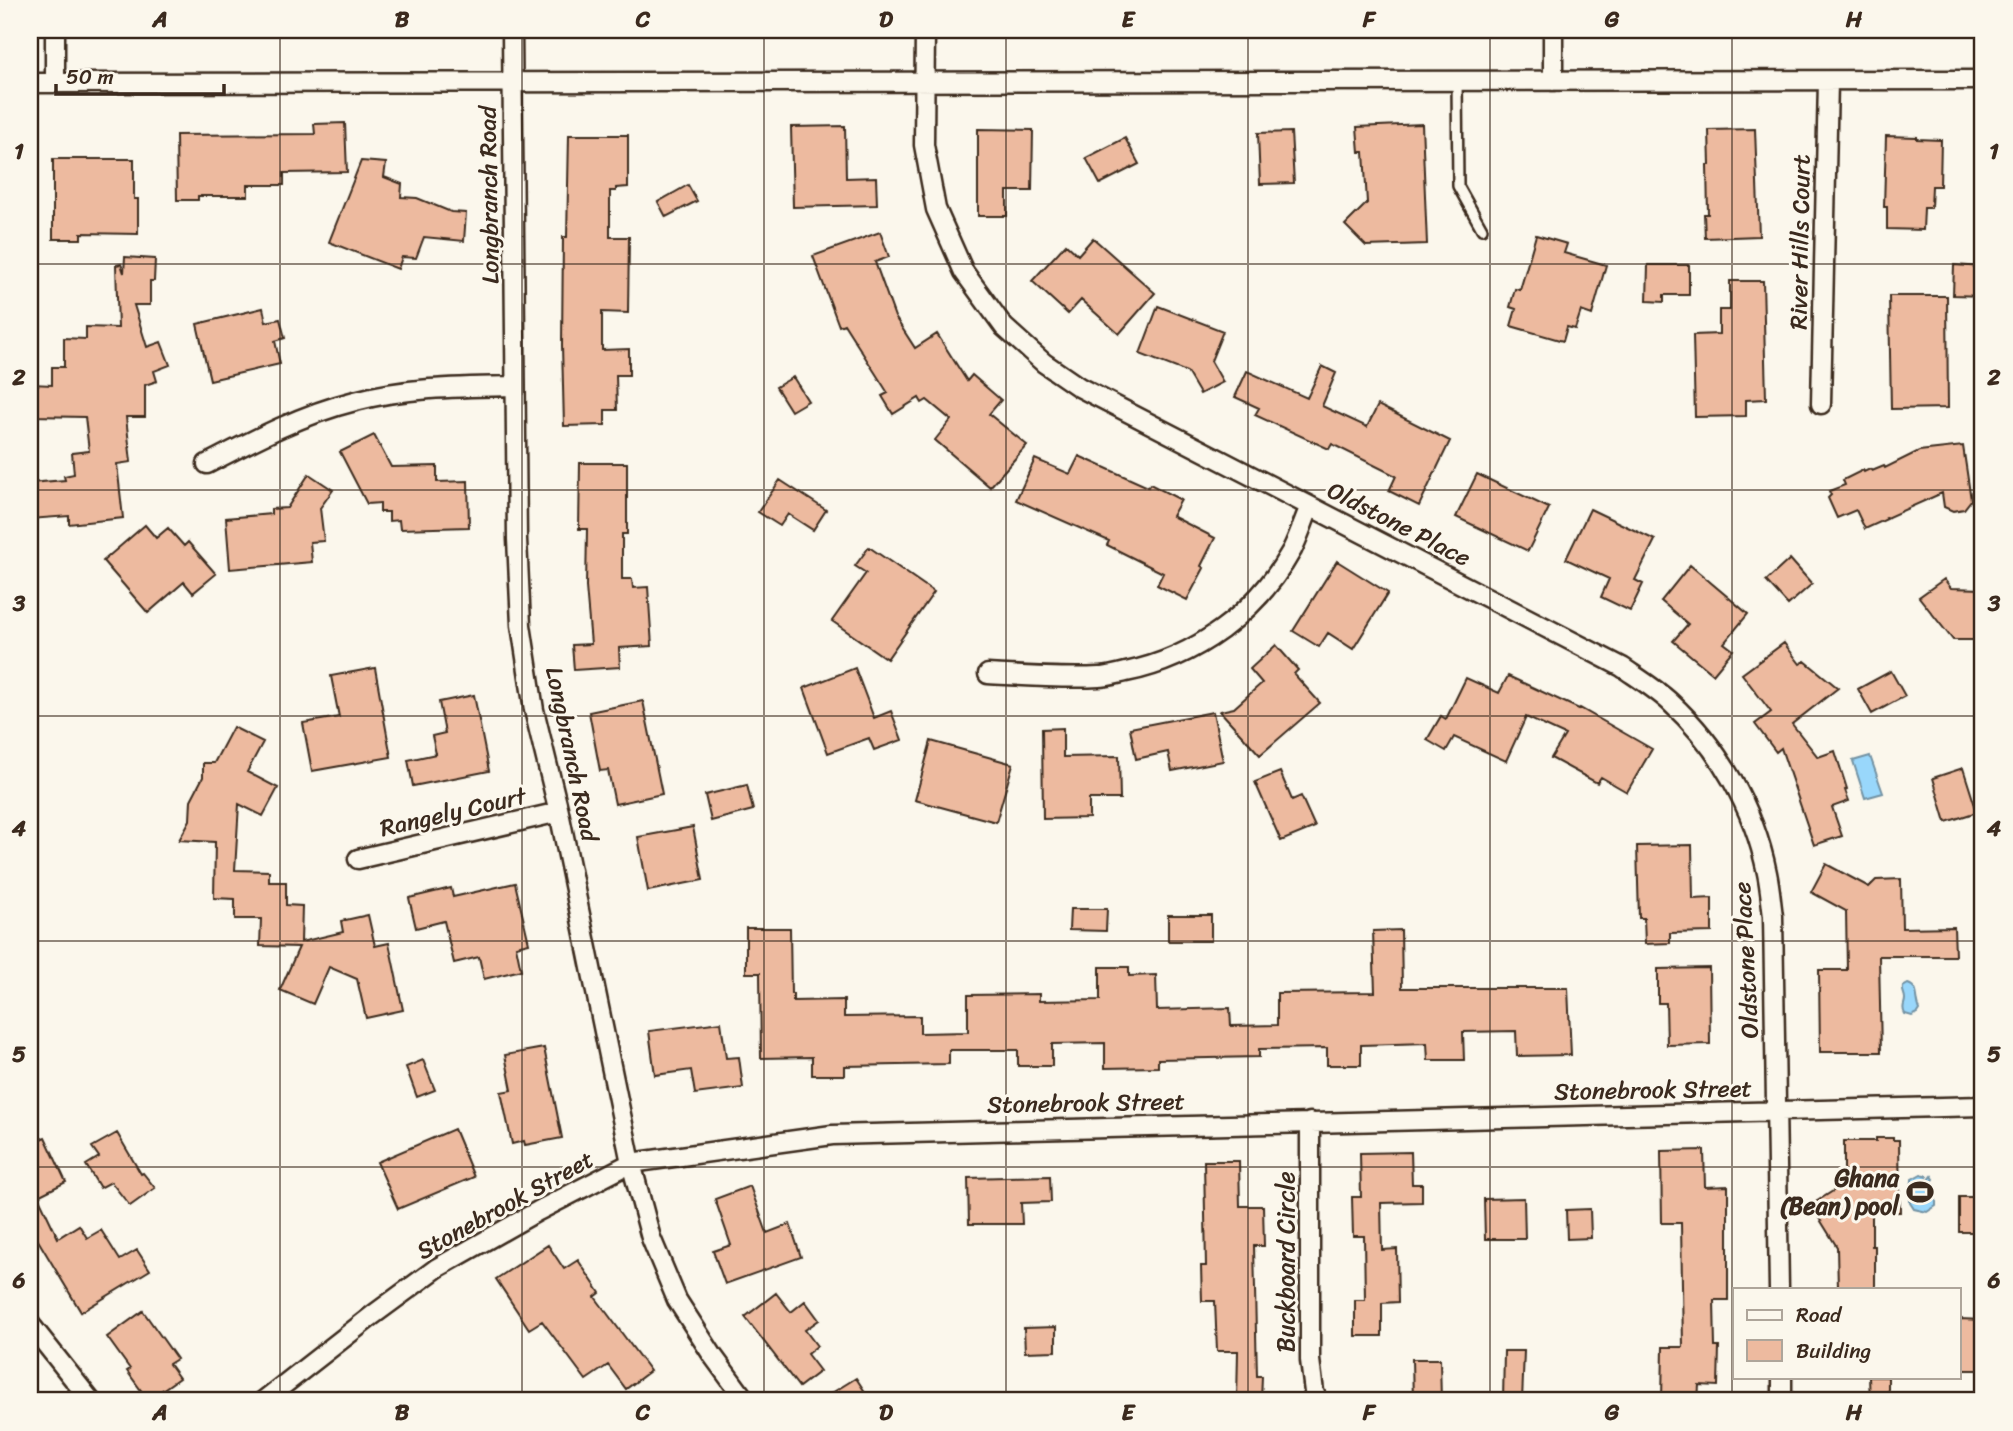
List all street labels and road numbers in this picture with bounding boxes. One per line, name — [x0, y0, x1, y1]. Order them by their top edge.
street label: Longbranch Road — [466, 104, 512, 284]
street label: River Hills Court — [1777, 154, 1823, 330]
street label: Oldstone Place — [1320, 470, 1478, 578]
street label: Longbranch Road — [533, 663, 611, 847]
street label: Rangely Court — [376, 775, 531, 849]
street label: Oldstone Place — [1721, 881, 1771, 1039]
street label: Stonebrook Street — [1554, 1067, 1752, 1113]
street label: Stonebrook Street — [987, 1080, 1185, 1126]
street label: Stonebrook Street — [408, 1139, 602, 1271]
street label: Buckboard Circle — [1265, 1171, 1307, 1353]

